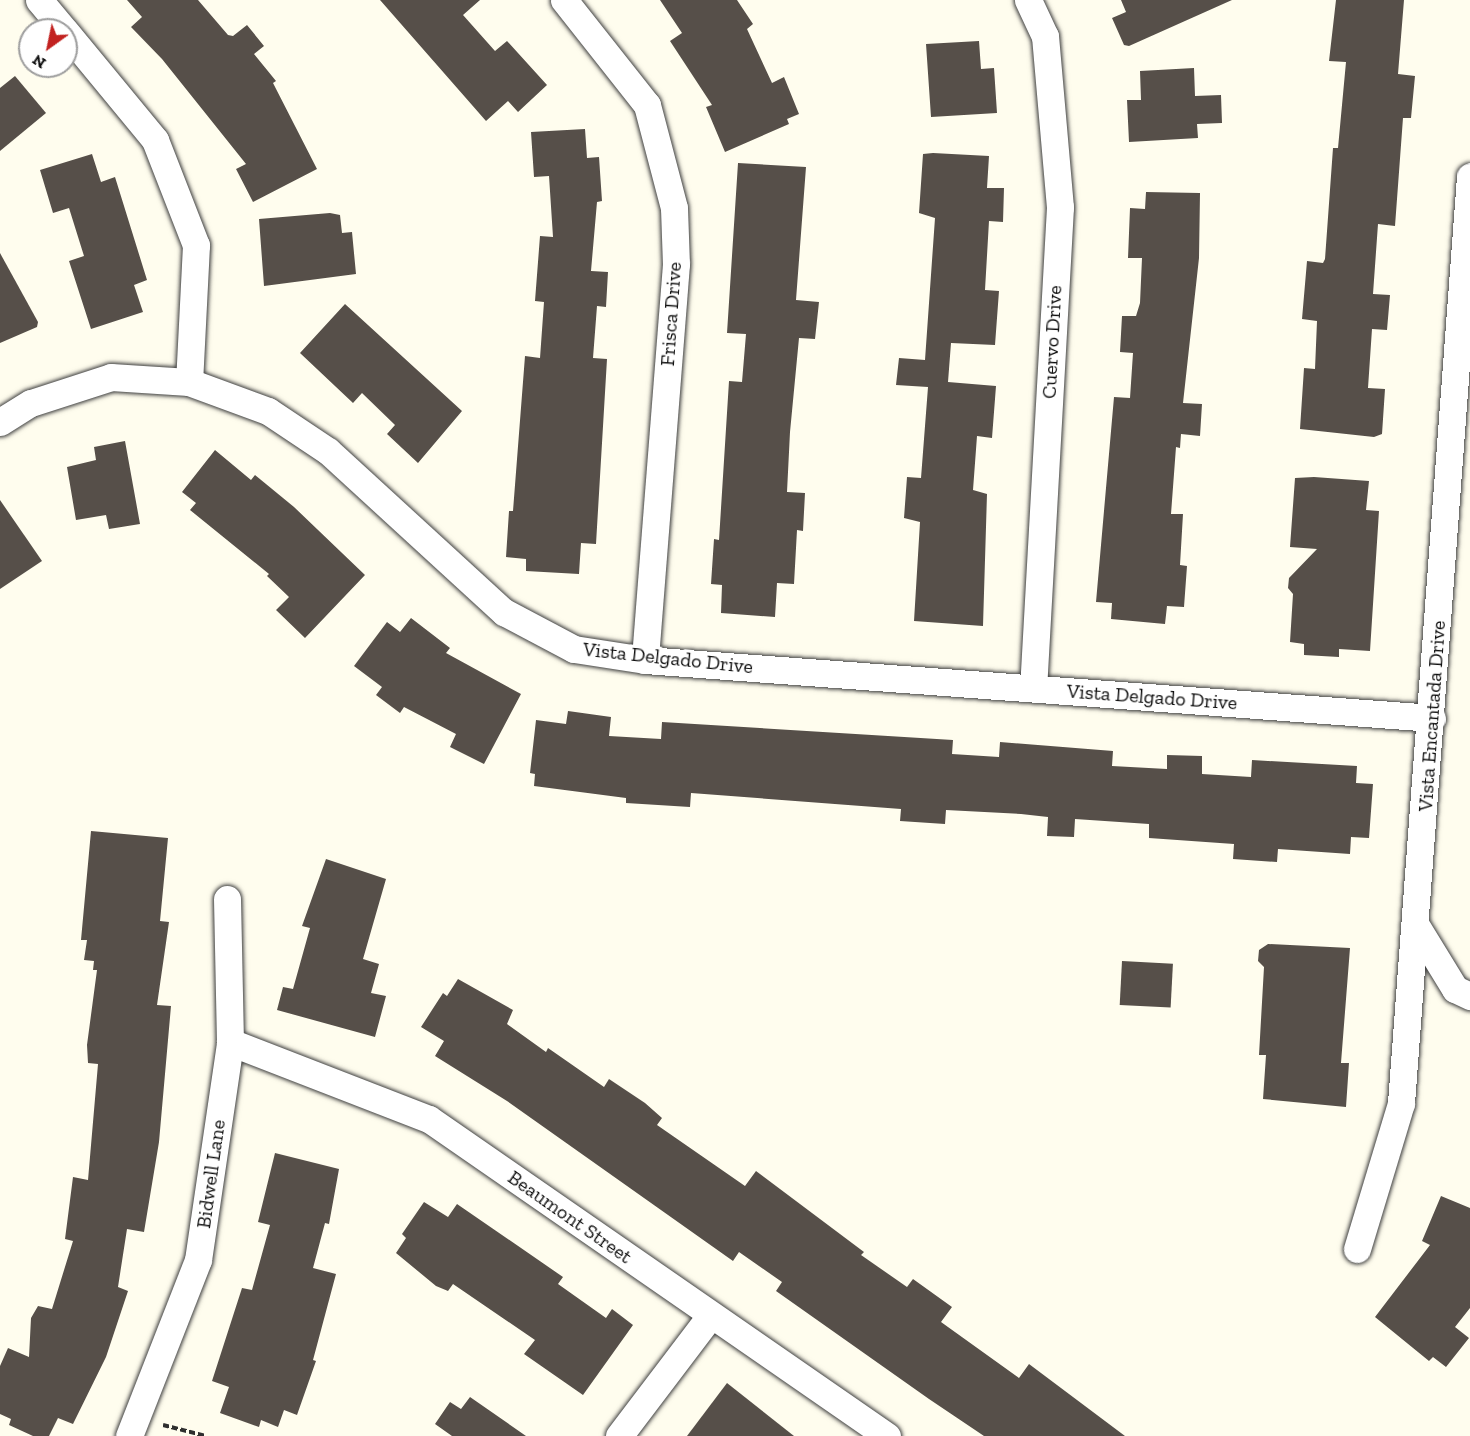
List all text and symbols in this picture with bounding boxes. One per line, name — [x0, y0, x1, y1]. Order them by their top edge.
north arrow — [18, 18, 78, 78]
text: N — [29, 51, 49, 73]
street label: Frisca Drive — [655, 261, 687, 367]
street label: Cuervo Drive — [1037, 285, 1067, 399]
street label: Vista Encantada Drive — [1413, 620, 1451, 812]
street label: Vista Delgado Drive — [582, 637, 754, 679]
street label: Vista Delgado Drive — [1066, 679, 1238, 715]
street label: Bidwell Lane — [191, 1118, 231, 1230]
street label: Beaumont Street — [503, 1165, 637, 1269]

